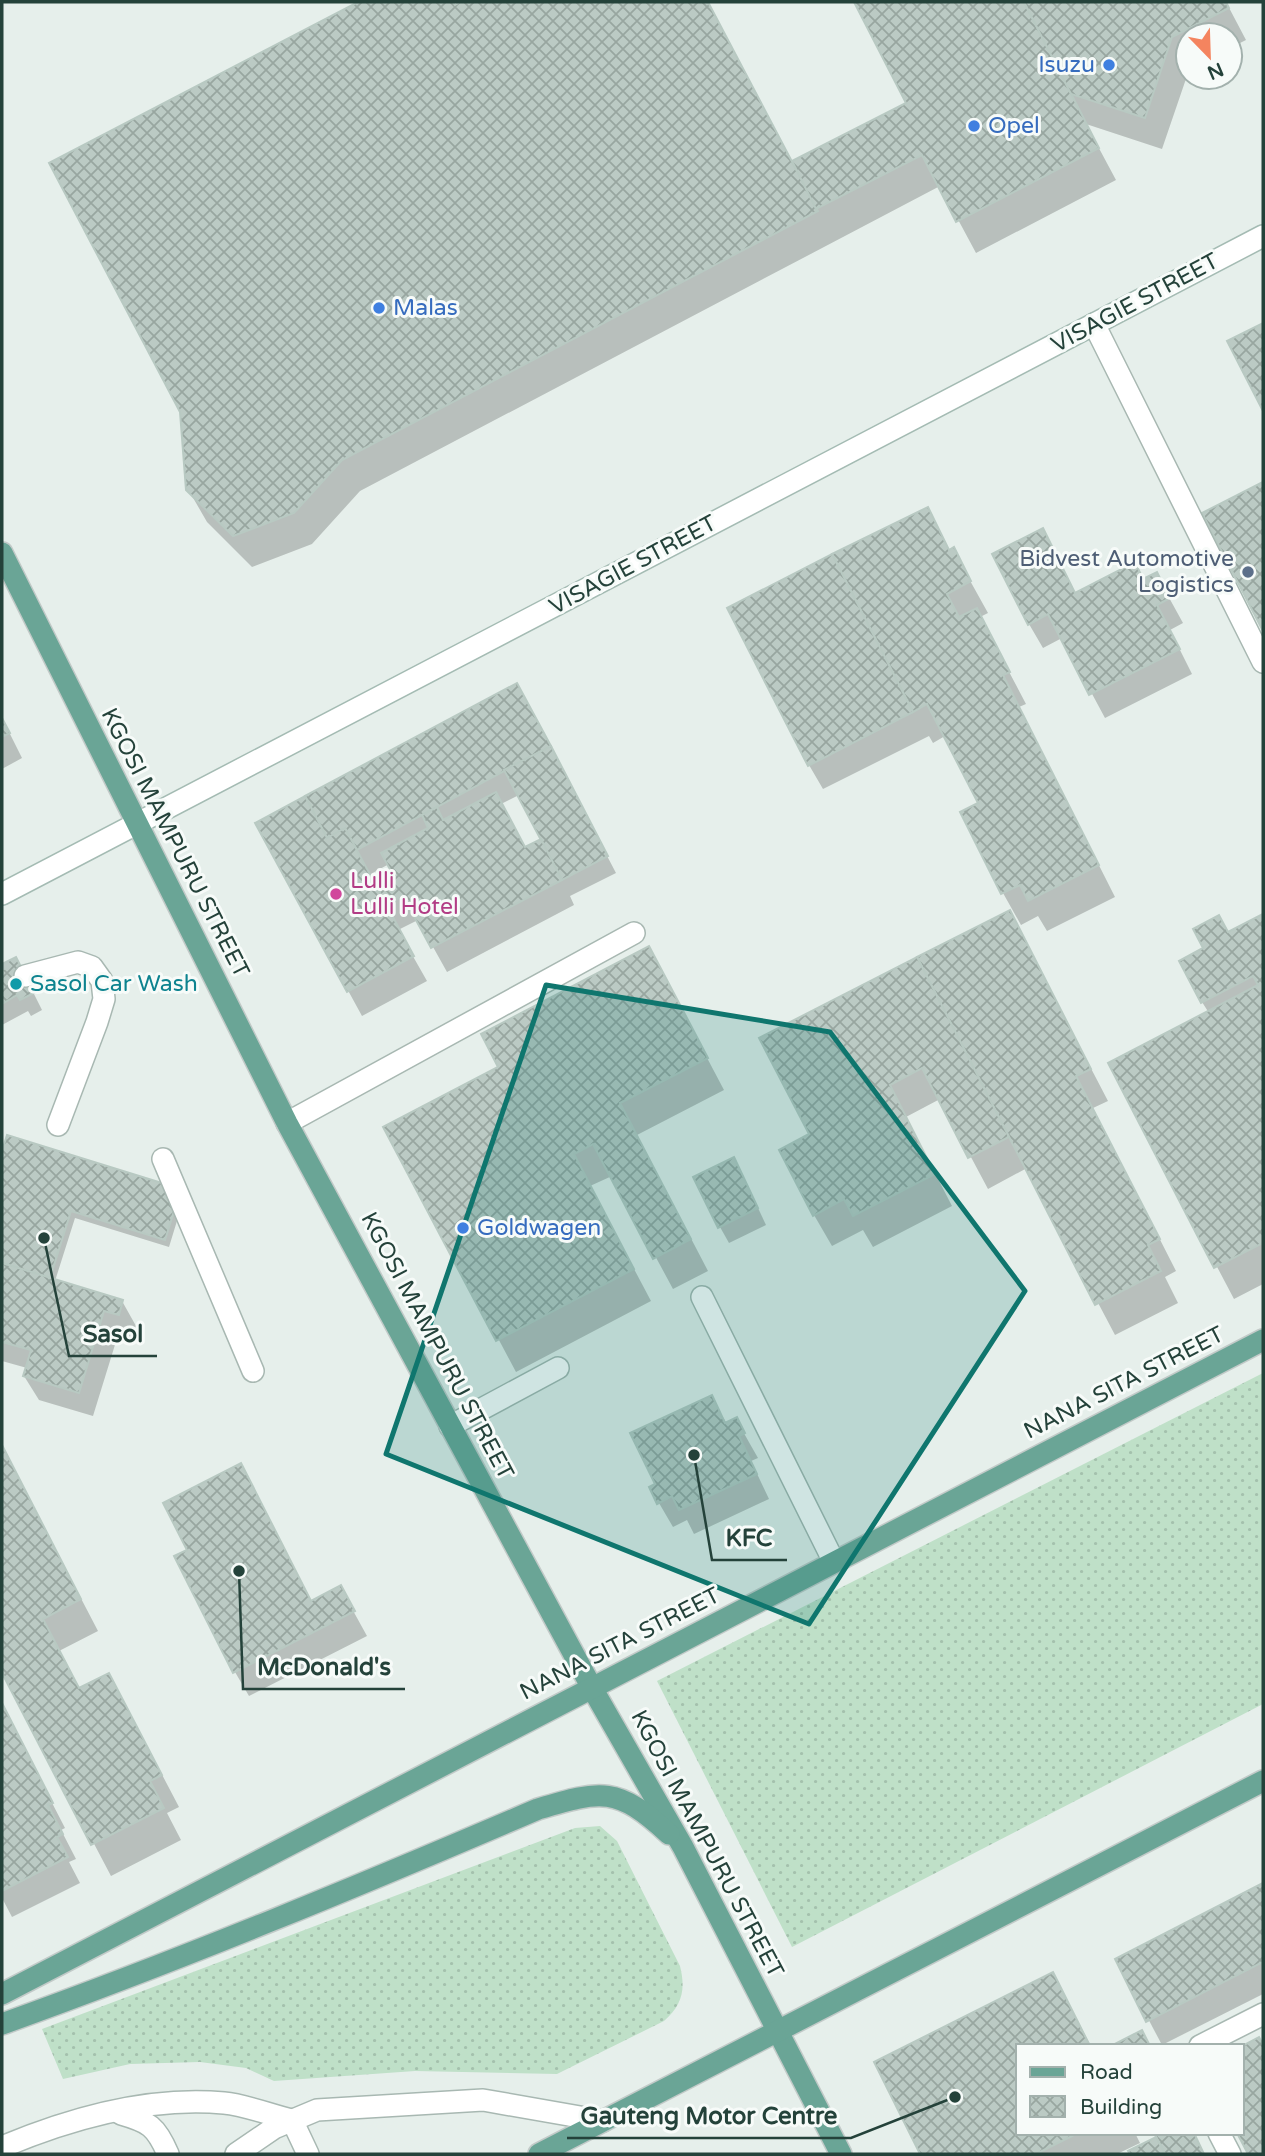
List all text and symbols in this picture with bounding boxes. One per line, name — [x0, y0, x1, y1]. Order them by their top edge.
north arrow — [1174, 21, 1244, 91]
place label: Isuzu — [1038, 51, 1095, 79]
marker: Isuzu — [1101, 57, 1117, 73]
text: N — [1204, 58, 1227, 84]
place label: Opel — [988, 112, 1040, 140]
marker: Opel — [966, 118, 982, 134]
street label: VISAGIE STREET — [1047, 247, 1223, 359]
place label: Malas — [393, 294, 458, 322]
marker: Malas — [371, 300, 387, 316]
street label: VISAGIE STREET — [545, 509, 721, 621]
place label: Bidvest Automotive Logistics — [1019, 545, 1234, 599]
marker: Bidvest Automotive Logistics — [1240, 564, 1256, 580]
street label: KGOSI MAMPURU STREET — [95, 704, 255, 982]
place label: Lulli Lulli Hotel — [350, 867, 459, 921]
marker: Lulli Lulli Hotel — [328, 886, 344, 902]
place label: Sasol Car Wash — [30, 970, 198, 998]
marker: Sasol Car Wash — [8, 976, 24, 992]
street label: KGOSI MAMPURU STREET — [354, 1207, 520, 1485]
place label: Goldwagen — [477, 1214, 601, 1242]
marker: Goldwagen — [455, 1220, 471, 1236]
callout: Sasol — [69, 1311, 157, 1356]
text: Sasol — [83, 1320, 143, 1349]
street label: NANA SITA STREET — [1019, 1320, 1229, 1446]
callout: KFC — [712, 1515, 787, 1560]
text: KFC — [726, 1524, 773, 1553]
street label: NANA SITA STREET — [515, 1581, 725, 1707]
callout: McDonald's — [243, 1644, 405, 1689]
text: McDonald's — [257, 1653, 391, 1682]
street label: KGOSI MAMPURU STREET — [624, 1705, 790, 1983]
legend — [1016, 2044, 1244, 2135]
text: Road — [1080, 2060, 1133, 2085]
callout: Gauteng Motor Centre — [567, 2093, 851, 2138]
text: Building — [1080, 2095, 1162, 2120]
text: Gauteng Motor Centre — [581, 2102, 838, 2131]

